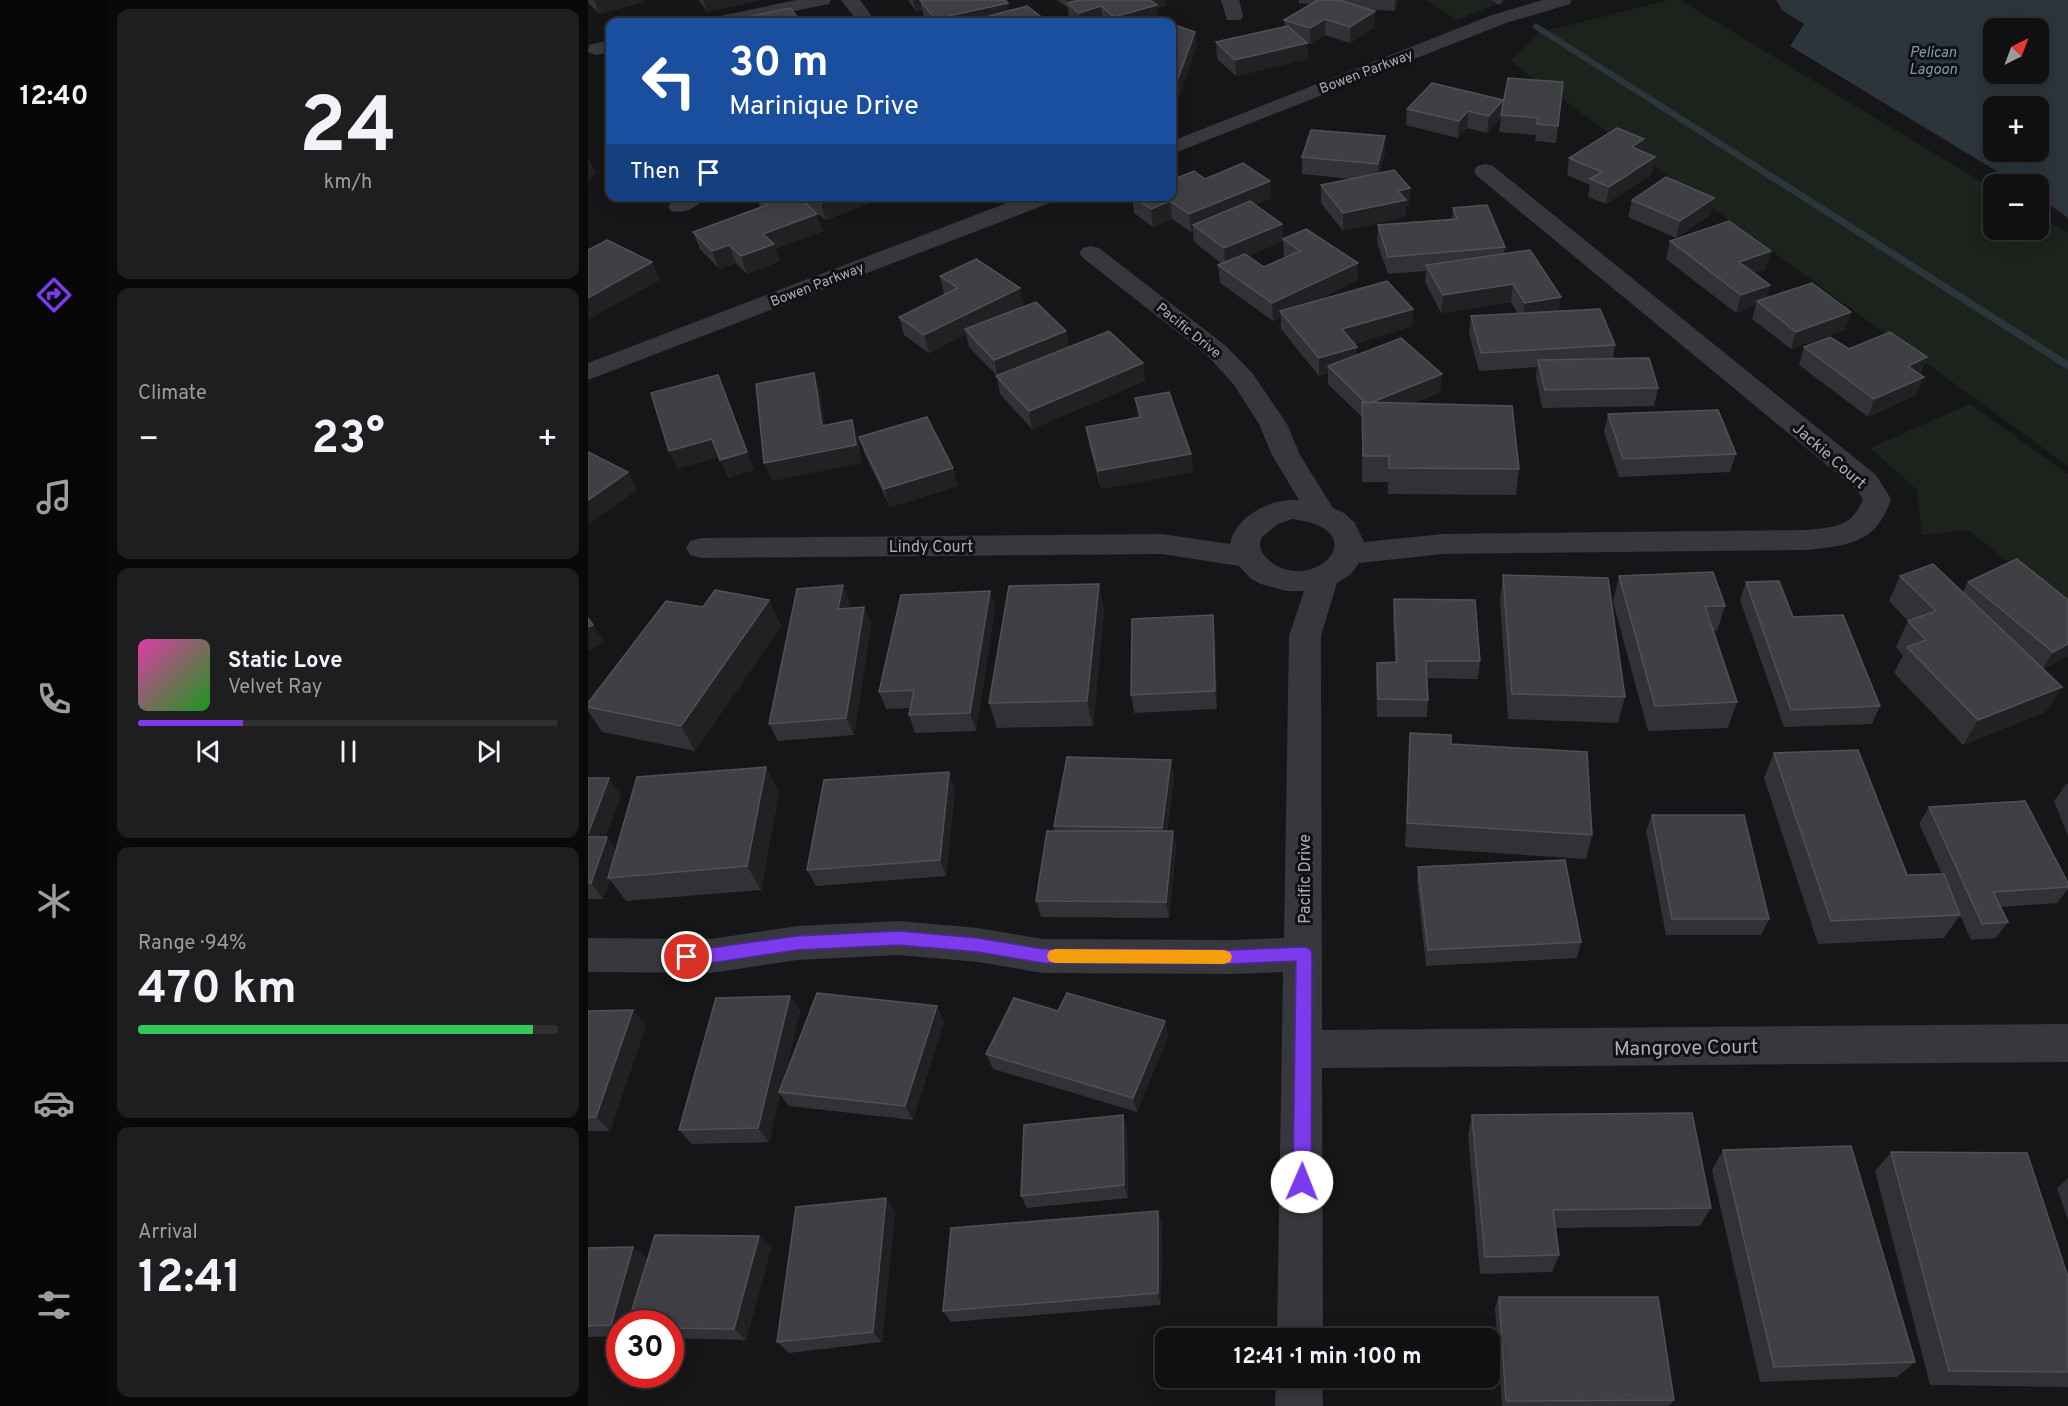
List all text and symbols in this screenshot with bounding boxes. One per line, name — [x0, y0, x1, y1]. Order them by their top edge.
north arrow — [1983, 18, 2049, 84]
map controls — [1983, 18, 2049, 240]
text: 30 m — [729, 38, 828, 91]
icon: left — [630, 42, 708, 120]
water label: Pelican Lagoon — [1909, 44, 1957, 80]
street label: Bowen Parkway — [1317, 47, 1416, 98]
text: 12:40 — [20, 80, 88, 114]
text: 24 — [299, 81, 397, 180]
text: Marinique Drive — [729, 90, 919, 124]
button: + — [1983, 96, 2049, 162]
icon: arrive — [692, 156, 725, 189]
text: Then — [630, 159, 680, 186]
text: km/h — [324, 170, 372, 196]
button: − — [1983, 174, 2049, 240]
street label: Bowen Parkway — [768, 260, 867, 311]
icon: directions — [33, 274, 75, 316]
street label: Pacific Drive — [1152, 300, 1224, 362]
text: Climate — [138, 381, 207, 407]
text: 23° — [311, 412, 385, 469]
street label: Jackie Court — [1788, 419, 1870, 494]
text: − — [138, 420, 159, 462]
text: + — [537, 420, 558, 462]
icon: music — [33, 476, 75, 518]
street label: Lindy Court — [889, 538, 973, 558]
text: Static Love — [228, 648, 342, 675]
text: Velvet Ray — [228, 675, 322, 701]
icon: phone — [33, 678, 75, 720]
icon: previous — [192, 735, 225, 768]
icon: pause — [332, 735, 365, 768]
icon: next — [472, 735, 505, 768]
street label: Pacific Drive — [1296, 834, 1316, 924]
icon: climate — [33, 880, 75, 922]
text: Range · 94% — [138, 931, 247, 957]
pin — [661, 931, 712, 982]
icon: arrive — [670, 940, 703, 973]
text: 470 km — [138, 962, 297, 1019]
street label: Mangrove Court — [1614, 1035, 1758, 1063]
icon: car — [33, 1082, 75, 1124]
position arrow — [1270, 1150, 1334, 1214]
text: Arrival — [138, 1220, 198, 1246]
text: 12:41 — [138, 1251, 241, 1308]
icon: filters — [33, 1284, 75, 1326]
speed limit sign: 30 — [606, 1310, 684, 1388]
text: 12:41 · 1 min · 100 m — [1234, 1344, 1421, 1371]

